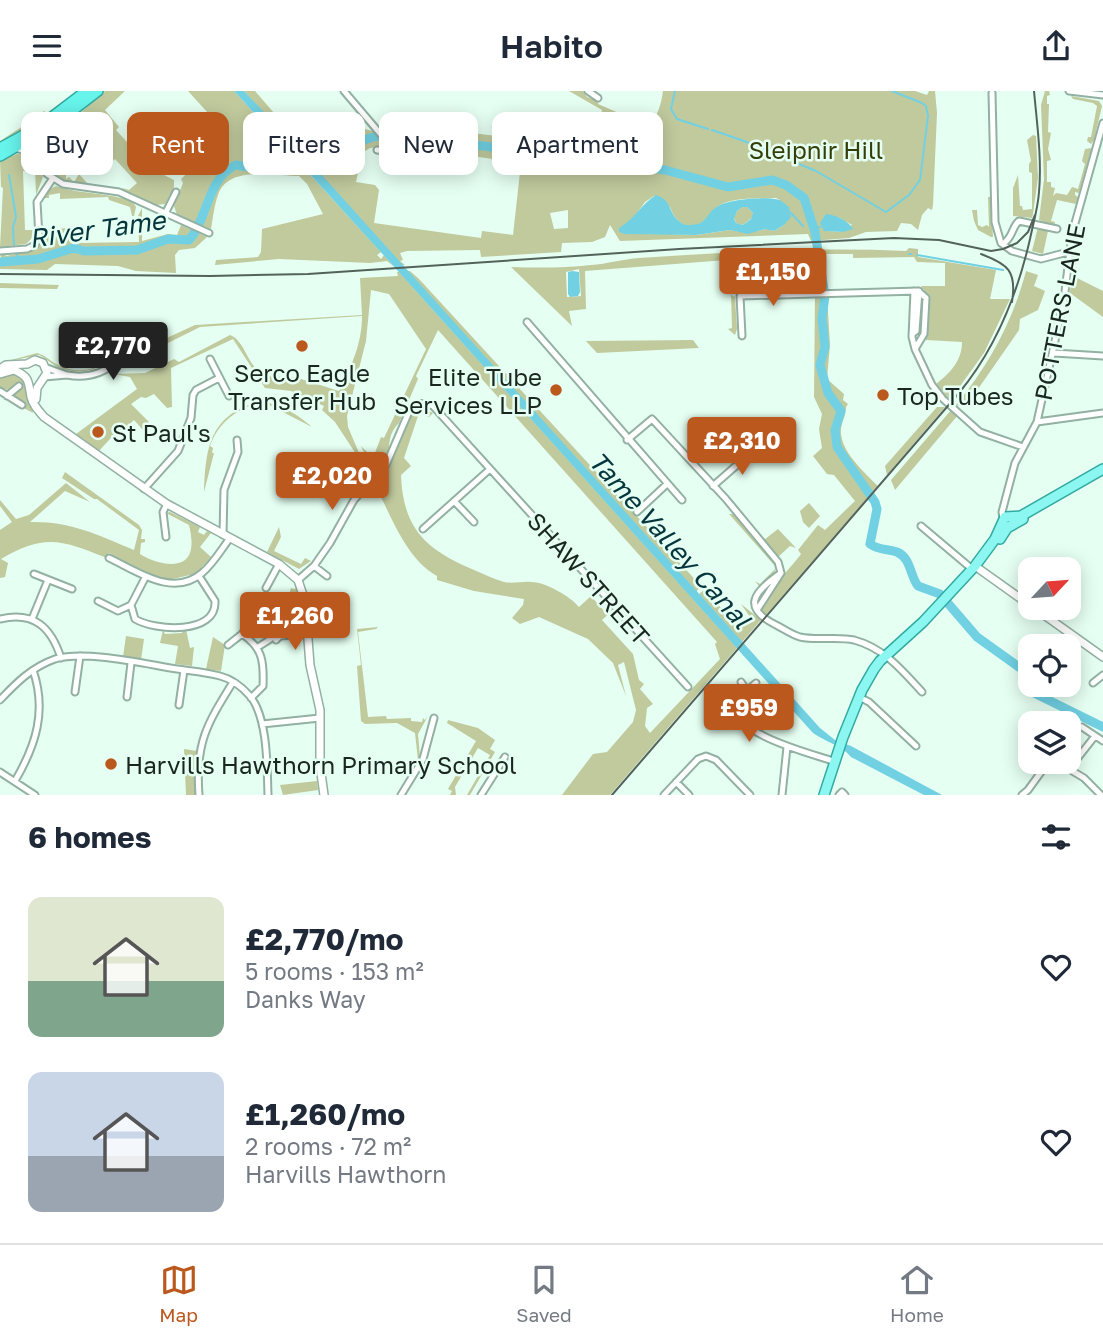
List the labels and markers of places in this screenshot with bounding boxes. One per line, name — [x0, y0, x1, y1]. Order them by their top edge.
pin: £1,150 — [716, 249, 830, 308]
pin: £2,770 — [56, 323, 170, 382]
marker: Serco Eagle Transfer Hub — [294, 338, 310, 354]
place label: Serco Eagle Transfer Hub — [228, 358, 376, 415]
place label: Elite Tube Services LLP — [394, 362, 542, 419]
place label: Top Tubes — [897, 381, 1014, 410]
marker: Elite Tube Services LLP — [548, 382, 564, 398]
marker: Top Tubes — [875, 387, 891, 403]
pin: £2,310 — [685, 417, 799, 477]
place label: St Paul's — [112, 418, 211, 447]
marker: St Paul's — [90, 424, 106, 440]
pin: £2,020 — [275, 453, 389, 512]
pin: £1,260 — [238, 593, 352, 652]
pin: £959 — [708, 685, 790, 744]
place label: Harvills Hawthorn Primary School — [125, 750, 517, 779]
marker: Harvills Hawthorn Primary School — [103, 756, 119, 772]

